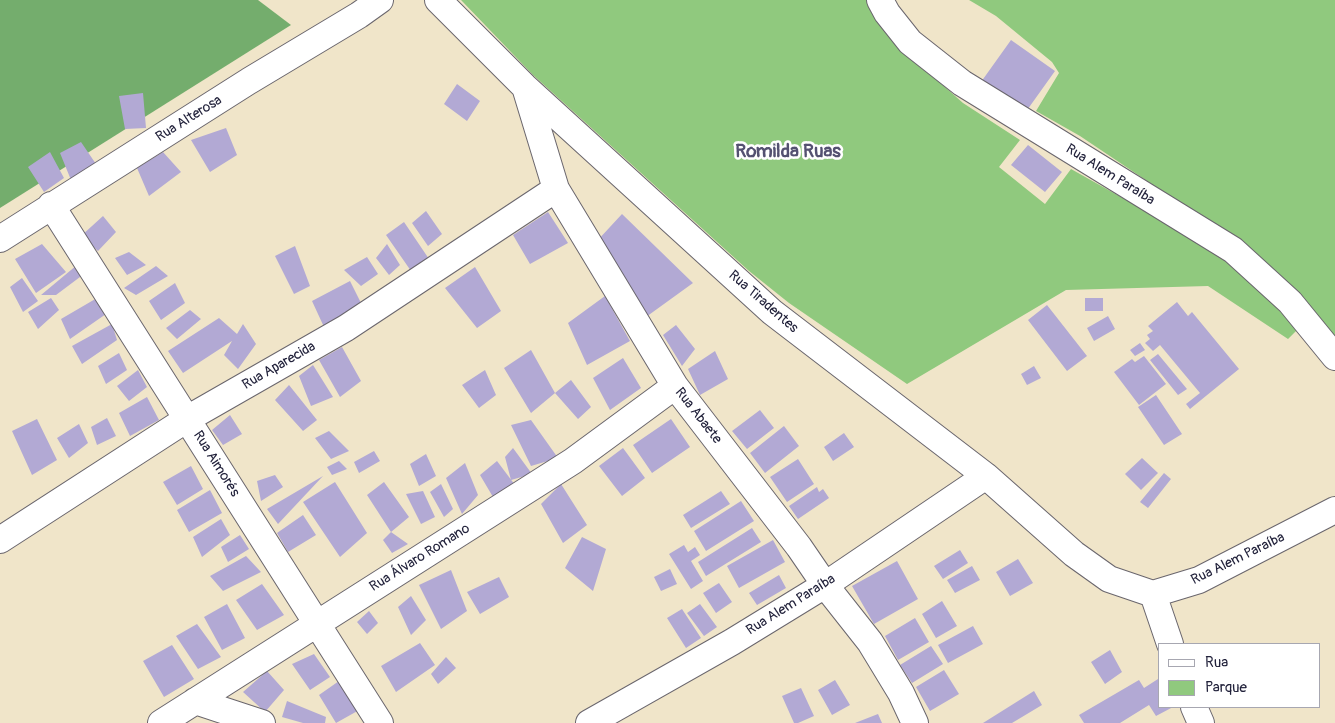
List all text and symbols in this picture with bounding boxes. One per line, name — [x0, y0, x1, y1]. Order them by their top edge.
street label: Rua Alterosa — [153, 92, 225, 146]
district label: Romilda Ruas — [735, 141, 841, 163]
street label: Rua Alem Paraíba — [1062, 141, 1158, 209]
street label: Rua Tiradentes — [725, 267, 801, 337]
street label: Rua Aparecida — [240, 338, 318, 394]
street label: Rua Abaete — [671, 385, 725, 447]
street label: Rua Aimorés — [189, 428, 243, 500]
street label: Rua Álvaro Romano — [367, 520, 473, 596]
street label: Rua Alem Paraíba — [1189, 529, 1287, 589]
street label: Rua Alem Paraíba — [743, 571, 839, 639]
legend — [1158, 643, 1320, 708]
text: Rua — [1205, 653, 1228, 672]
text: Parque — [1205, 678, 1247, 697]

